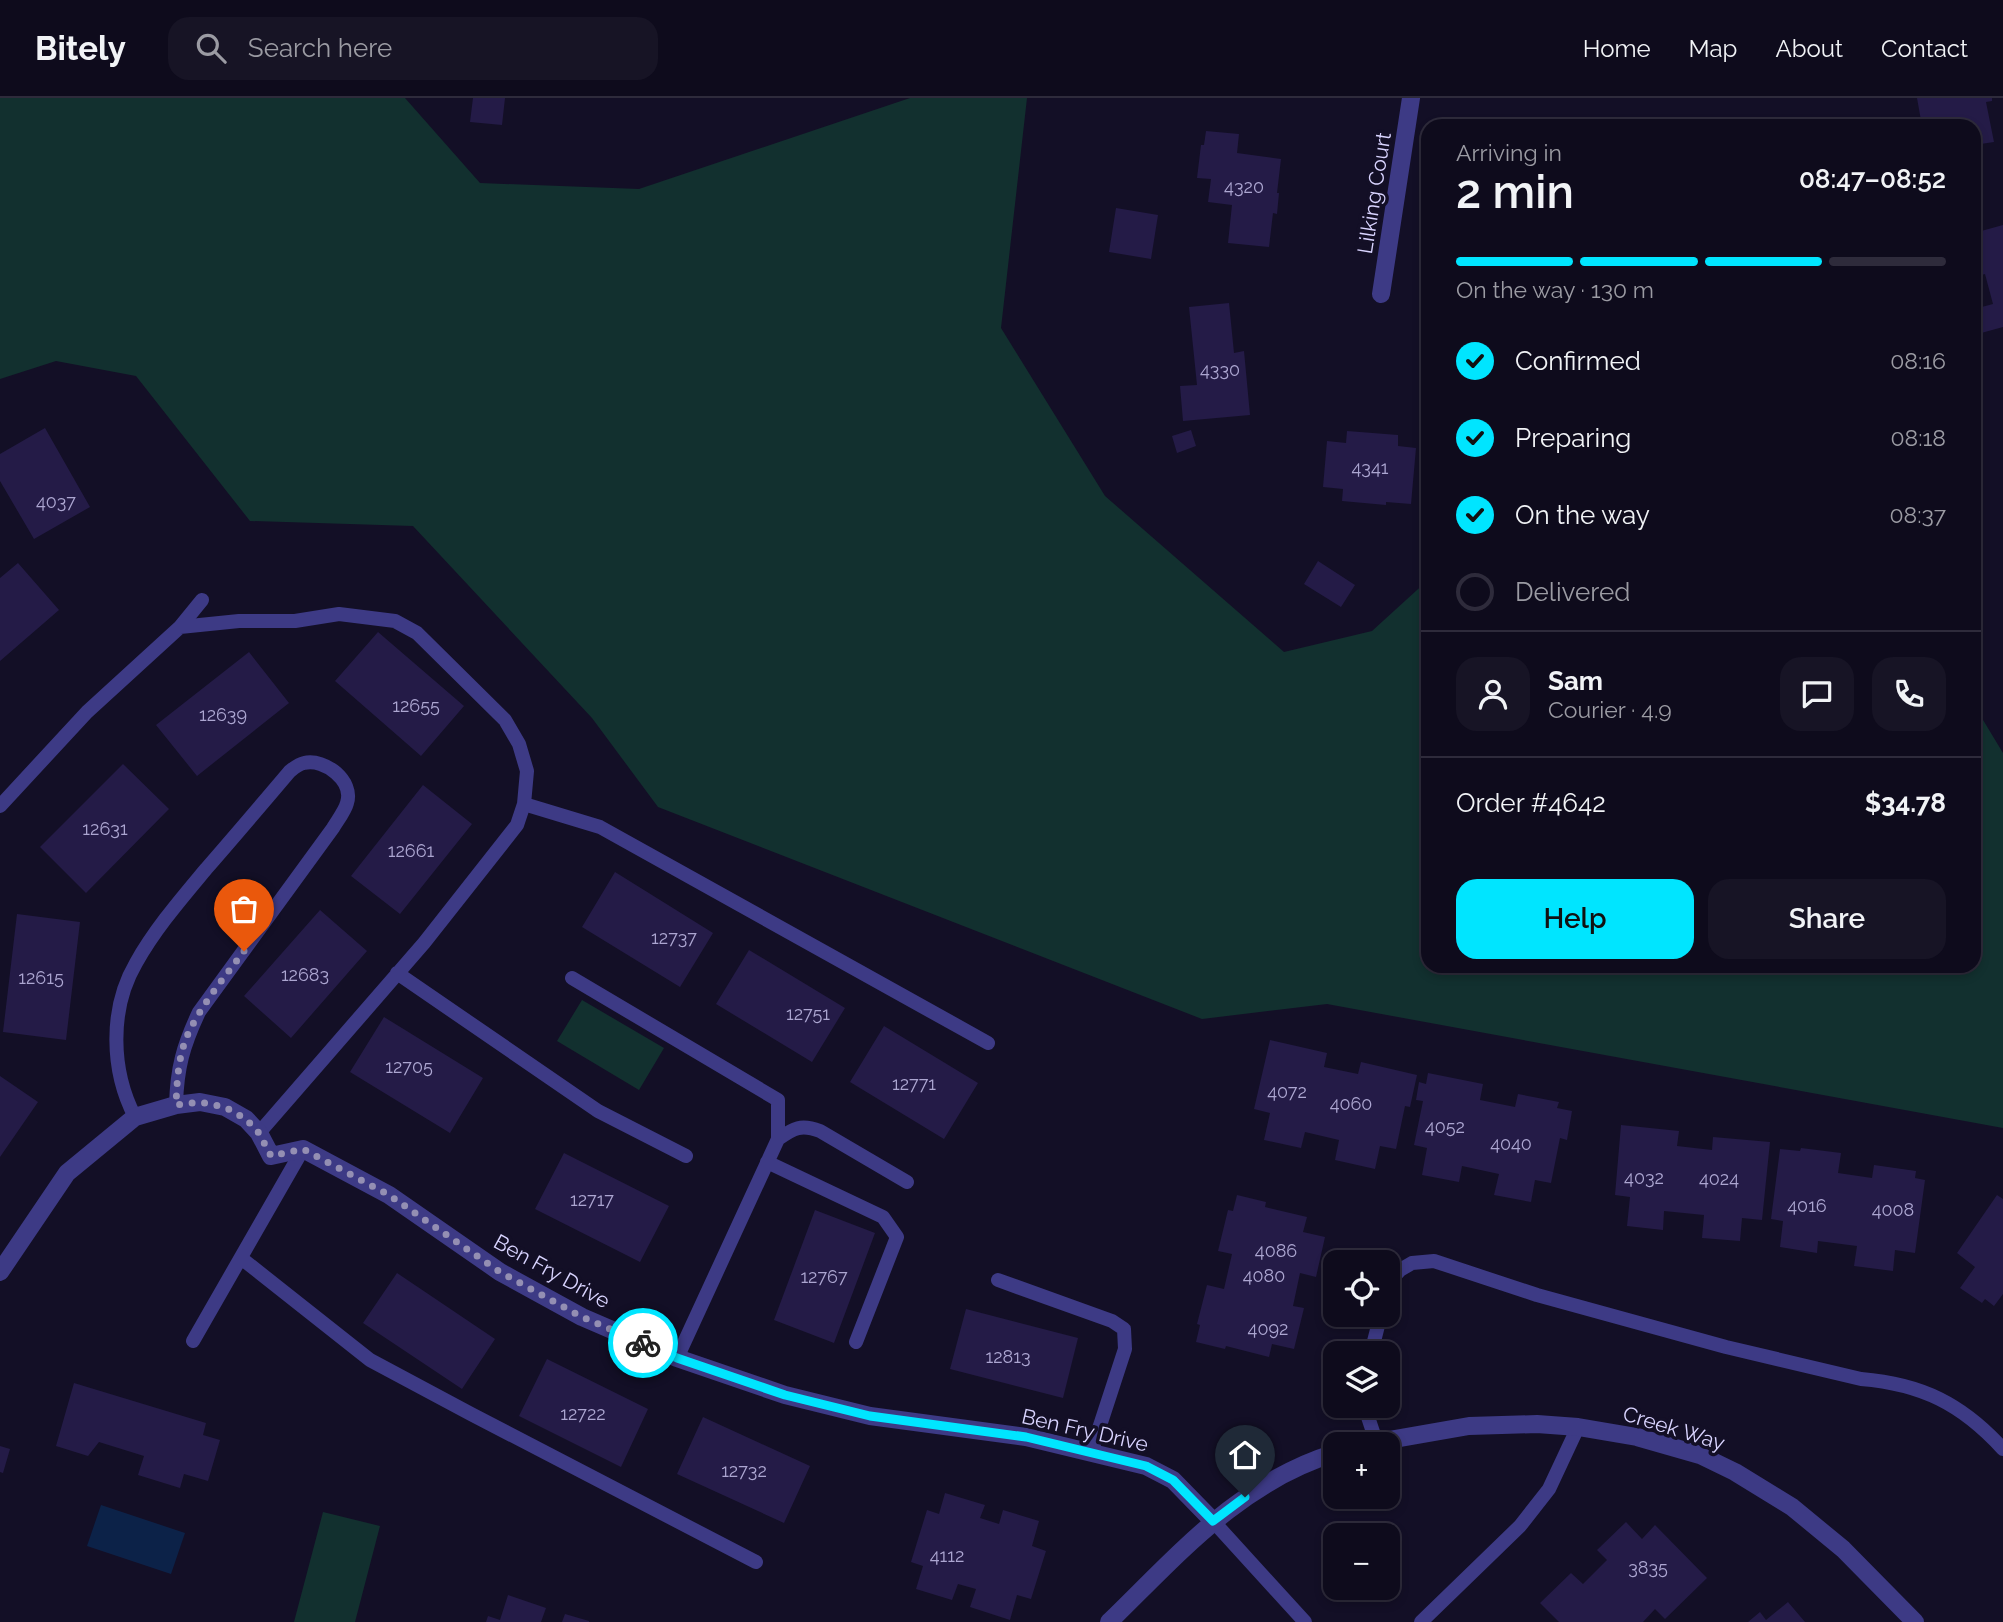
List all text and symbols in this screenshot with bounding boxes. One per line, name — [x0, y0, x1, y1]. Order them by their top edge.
search box — [168, 17, 658, 80]
text: Bitely — [35, 29, 126, 68]
icon: search — [192, 29, 230, 67]
text: Search here — [248, 33, 392, 63]
text: Home — [1583, 34, 1651, 63]
text: Map — [1689, 34, 1737, 63]
text: About — [1775, 34, 1843, 63]
text: Contact — [1881, 34, 1968, 63]
street label: Lilking Court — [1352, 130, 1396, 256]
text: Arriving in — [1456, 139, 1562, 166]
text: 08:47–08:52 — [1799, 164, 1946, 194]
text: 2 min — [1456, 165, 1574, 219]
house number: 4320 — [1224, 176, 1264, 197]
text: On the way · 130 m — [1456, 276, 1654, 303]
icon: check — [1456, 342, 1494, 380]
text: Confirmed — [1515, 346, 1641, 376]
text: 08:16 — [1890, 347, 1946, 374]
house number: 4330 — [1200, 359, 1240, 380]
icon: check — [1456, 419, 1494, 457]
text: Preparing — [1515, 423, 1631, 453]
text: 08:18 — [1890, 424, 1946, 451]
house number: 4341 — [1352, 457, 1389, 478]
house number: 4037 — [36, 491, 76, 512]
icon: check — [1456, 496, 1494, 534]
text: On the way — [1515, 500, 1650, 530]
text: 08:37 — [1889, 501, 1946, 528]
text: Delivered — [1515, 577, 1630, 607]
button: person — [1456, 657, 1530, 731]
button: chat — [1780, 657, 1854, 731]
button: phone — [1872, 657, 1946, 731]
text: Sam — [1548, 666, 1603, 696]
house number: 12655 — [392, 695, 440, 716]
text: Courier · 4.9 — [1548, 696, 1672, 723]
house number: 12639 — [199, 704, 247, 725]
text: Order #4642 — [1456, 788, 1606, 818]
text: $34.78 — [1865, 788, 1946, 818]
house number: 12631 — [82, 818, 128, 839]
house number: 12661 — [388, 840, 435, 861]
pin — [214, 879, 274, 951]
button: Help — [1456, 879, 1694, 959]
button: Share — [1708, 879, 1946, 959]
icon: bag — [225, 890, 263, 928]
house number: 12737 — [651, 927, 697, 948]
house number: 12683 — [281, 964, 329, 985]
house number: 12615 — [18, 967, 64, 988]
house number: 12751 — [786, 1003, 830, 1024]
house number: 12705 — [385, 1056, 433, 1077]
house number: 12771 — [892, 1073, 936, 1094]
house number: 4072 — [1267, 1081, 1307, 1102]
house number: 4060 — [1330, 1093, 1372, 1114]
house number: 4052 — [1425, 1116, 1465, 1137]
house number: 4040 — [1490, 1133, 1532, 1154]
house number: 4032 — [1624, 1167, 1664, 1188]
house number: 4024 — [1699, 1168, 1739, 1189]
house number: 12717 — [570, 1189, 614, 1210]
house number: 4016 — [1787, 1195, 1827, 1216]
house number: 4008 — [1872, 1199, 1914, 1220]
street label: Ben Fry Drive — [489, 1229, 615, 1313]
house number: 4086 — [1255, 1240, 1297, 1261]
map controls — [1323, 1250, 1400, 1600]
button: locate — [1323, 1250, 1400, 1327]
house number: 4080 — [1243, 1265, 1285, 1286]
house number: 12767 — [800, 1266, 848, 1287]
courier — [608, 1308, 678, 1378]
house number: 4092 — [1248, 1318, 1288, 1339]
icon: bike — [624, 1324, 662, 1362]
button: layers — [1323, 1341, 1400, 1418]
house number: 12813 — [985, 1346, 1031, 1367]
street label: Creek Way — [1620, 1401, 1728, 1455]
house number: 12722 — [560, 1403, 606, 1424]
street label: Ben Fry Drive — [1019, 1403, 1151, 1457]
pin — [1215, 1425, 1275, 1497]
button: + — [1323, 1432, 1400, 1509]
icon: home — [1226, 1436, 1264, 1474]
house number: 12732 — [721, 1460, 767, 1481]
button: − — [1323, 1523, 1400, 1600]
house number: 4112 — [930, 1545, 964, 1566]
house number: 3835 — [1628, 1557, 1668, 1578]

